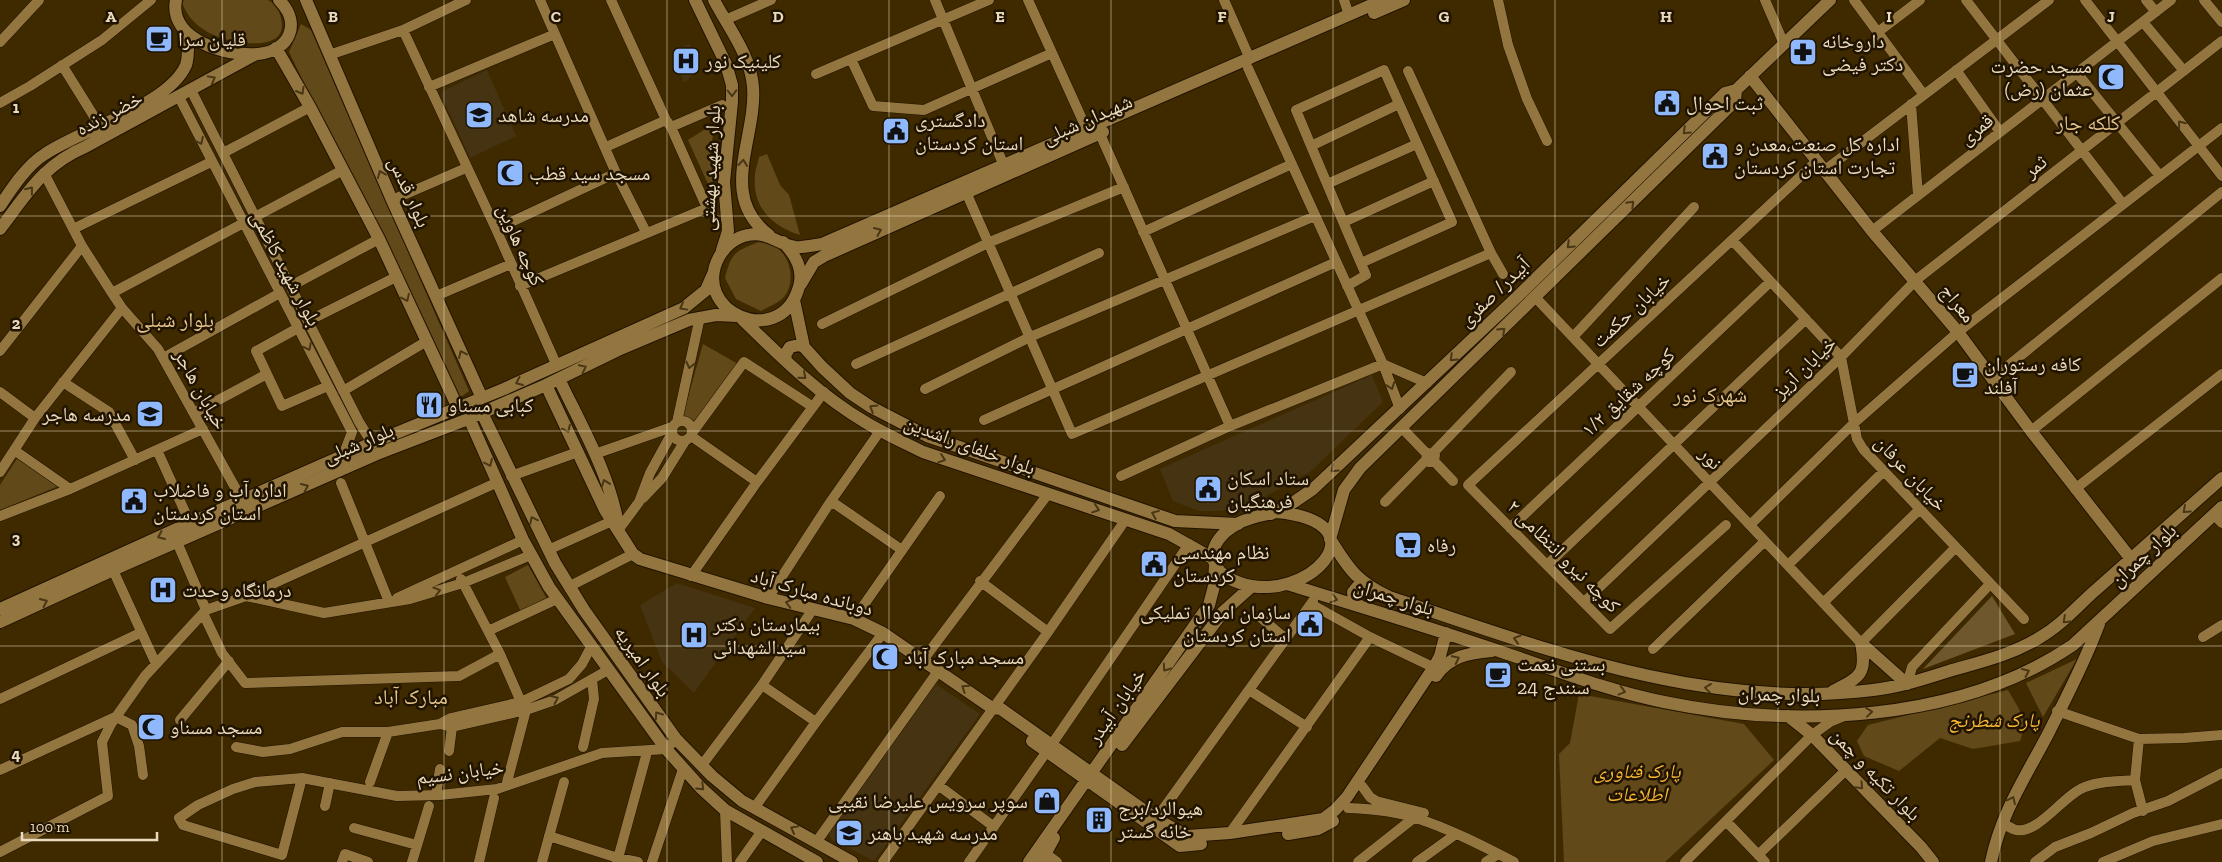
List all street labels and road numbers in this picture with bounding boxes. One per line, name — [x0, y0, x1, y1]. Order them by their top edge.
street label: خضر زنده — [72, 85, 147, 140]
street label: شهیدان شبلی — [1038, 88, 1136, 150]
street label: بلوار شهید بهشتی — [695, 104, 725, 232]
street label: قمری — [1954, 108, 1998, 150]
street label: ثمر — [2018, 149, 2052, 183]
street label: بلوار قدس — [384, 153, 436, 231]
street label: کوچه هاوین — [492, 200, 550, 290]
street label: بلوار شهید کاظمی — [246, 206, 326, 330]
street label: آبیدر/ صفری — [1453, 252, 1535, 332]
street label: خیابان حکمت — [1587, 268, 1675, 352]
street label: معراج — [1934, 279, 1981, 328]
street label: خیابان آریز — [1766, 331, 1841, 404]
street label: کوچه شقایق ۱/۲ — [1576, 343, 1680, 441]
street label: خیابان هاجر — [169, 344, 233, 433]
street label: بلوار خلفای راشدین — [901, 410, 1039, 480]
street label: بلوار شبلی — [319, 417, 397, 469]
street label: خیابان عرفان — [1870, 430, 1952, 516]
street label: نور — [1694, 441, 1727, 474]
street label: کوچه نیرو انتظامی ۲ — [1502, 494, 1626, 618]
street label: بلوار چمران — [2105, 518, 2181, 592]
street label: دوبانده مبارک آباد — [748, 563, 876, 621]
street label: بلوار چمران — [1351, 573, 1437, 621]
street label: بلوار امیریه — [610, 621, 676, 701]
street label: خیابان آبیدر — [1081, 663, 1151, 749]
street label: بلوار چمران — [1737, 681, 1821, 707]
street label: بلوار تکیه و چمن — [1826, 722, 1926, 826]
street label: خیابان نسیم — [415, 755, 506, 791]

